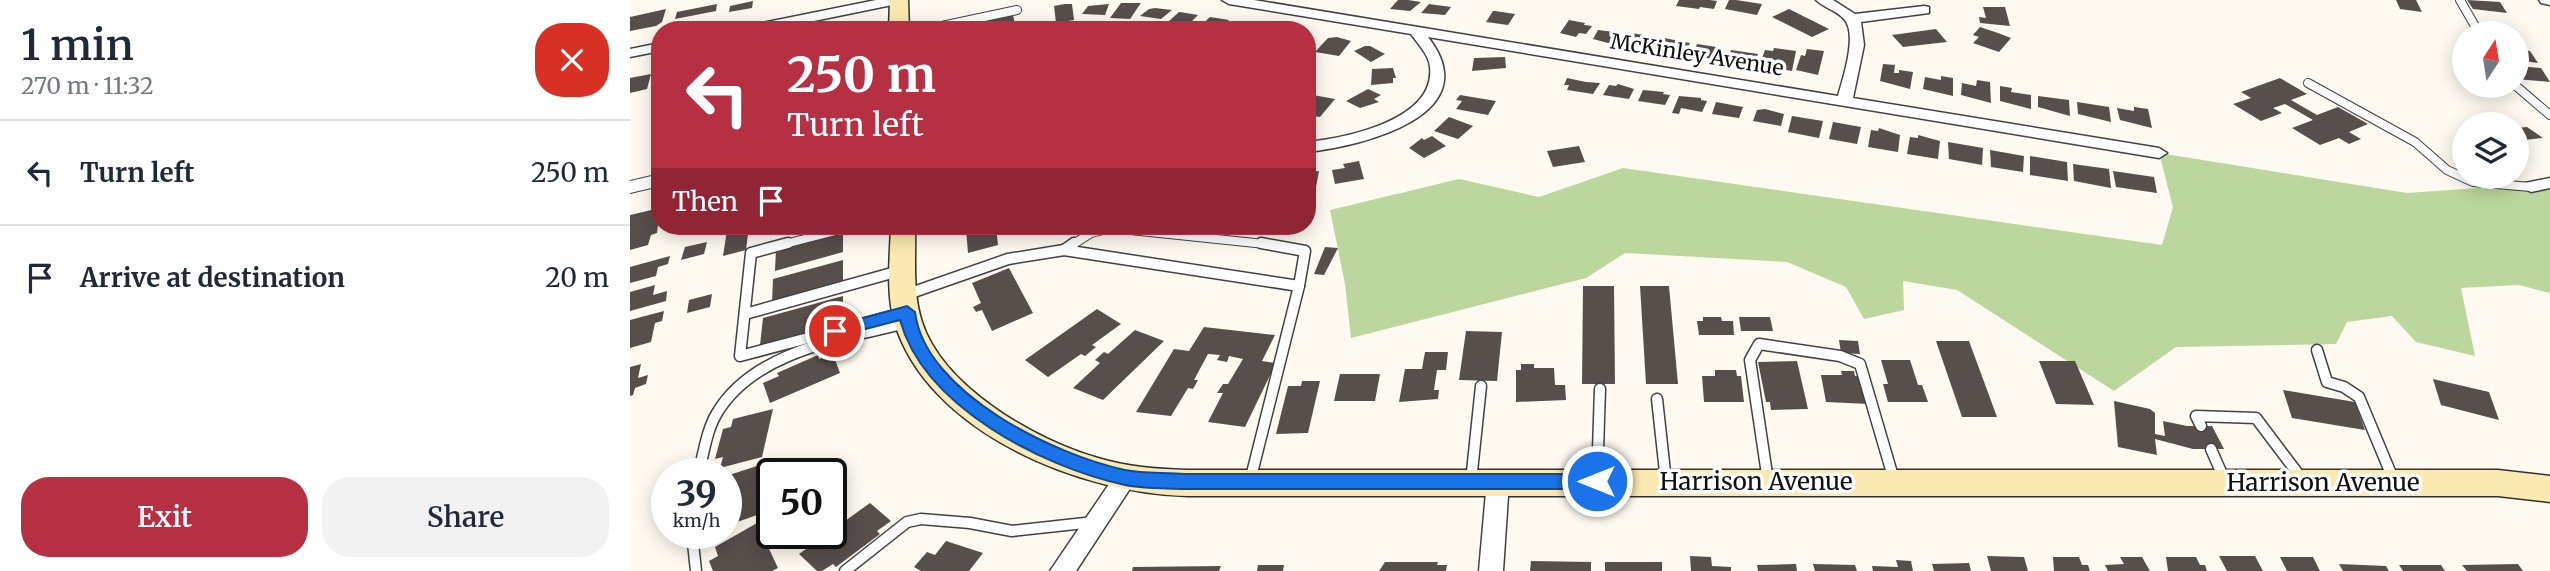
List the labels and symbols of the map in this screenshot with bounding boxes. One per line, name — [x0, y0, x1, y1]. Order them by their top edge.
north arrow — [2452, 21, 2529, 98]
street label: McKinley Avenue — [1609, 27, 1786, 82]
pin — [805, 301, 865, 361]
position arrow — [1560, 444, 1634, 518]
speed limit sign: 50 — [756, 458, 847, 549]
street label: Harrison Avenue — [1659, 466, 1853, 497]
street label: Harrison Avenue — [2226, 467, 2420, 498]

